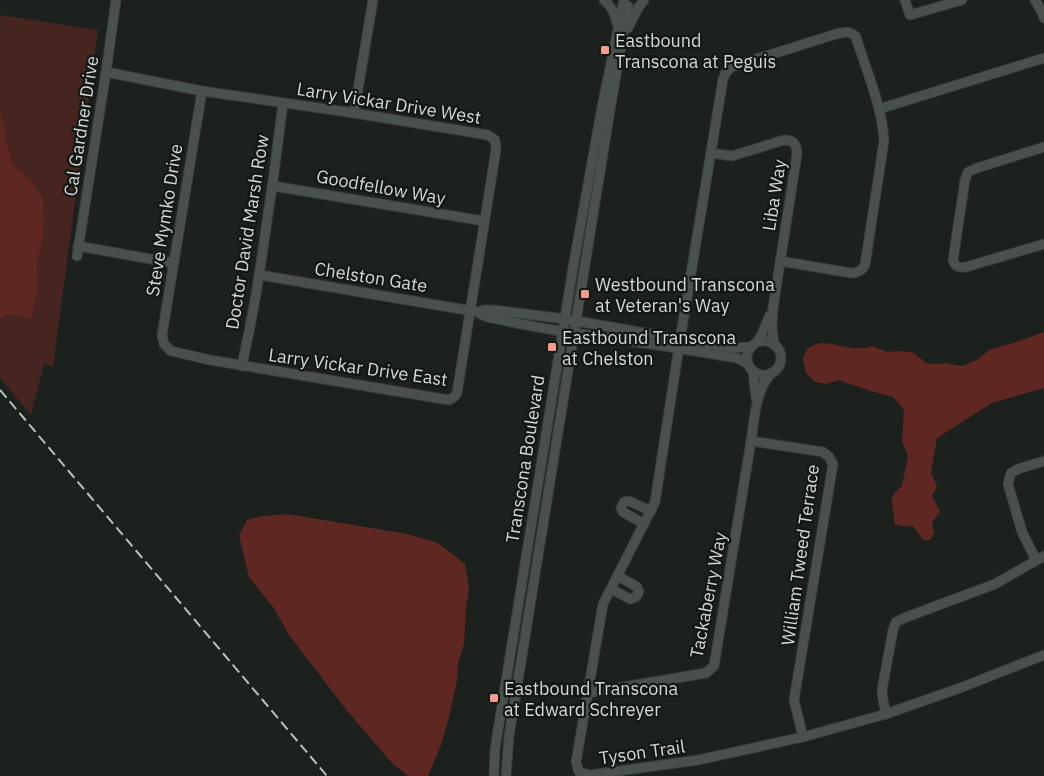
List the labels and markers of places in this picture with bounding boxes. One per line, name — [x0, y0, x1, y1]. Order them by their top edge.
place label: Eastbound Transcona at Peguis — [615, 29, 776, 73]
marker: Eastbound Transcona at Peguis — [599, 44, 611, 56]
place label: Westbound Transcona at Veteran's Way — [595, 273, 775, 317]
marker: Westbound Transcona at Veteran's Way — [579, 288, 591, 300]
place label: Eastbound Transcona at Chelston — [562, 326, 737, 370]
marker: Eastbound Transcona at Chelston — [546, 341, 558, 353]
place label: Eastbound Transcona at Edward Schreyer — [504, 677, 679, 721]
marker: Eastbound Transcona at Edward Schreyer — [488, 692, 500, 704]

